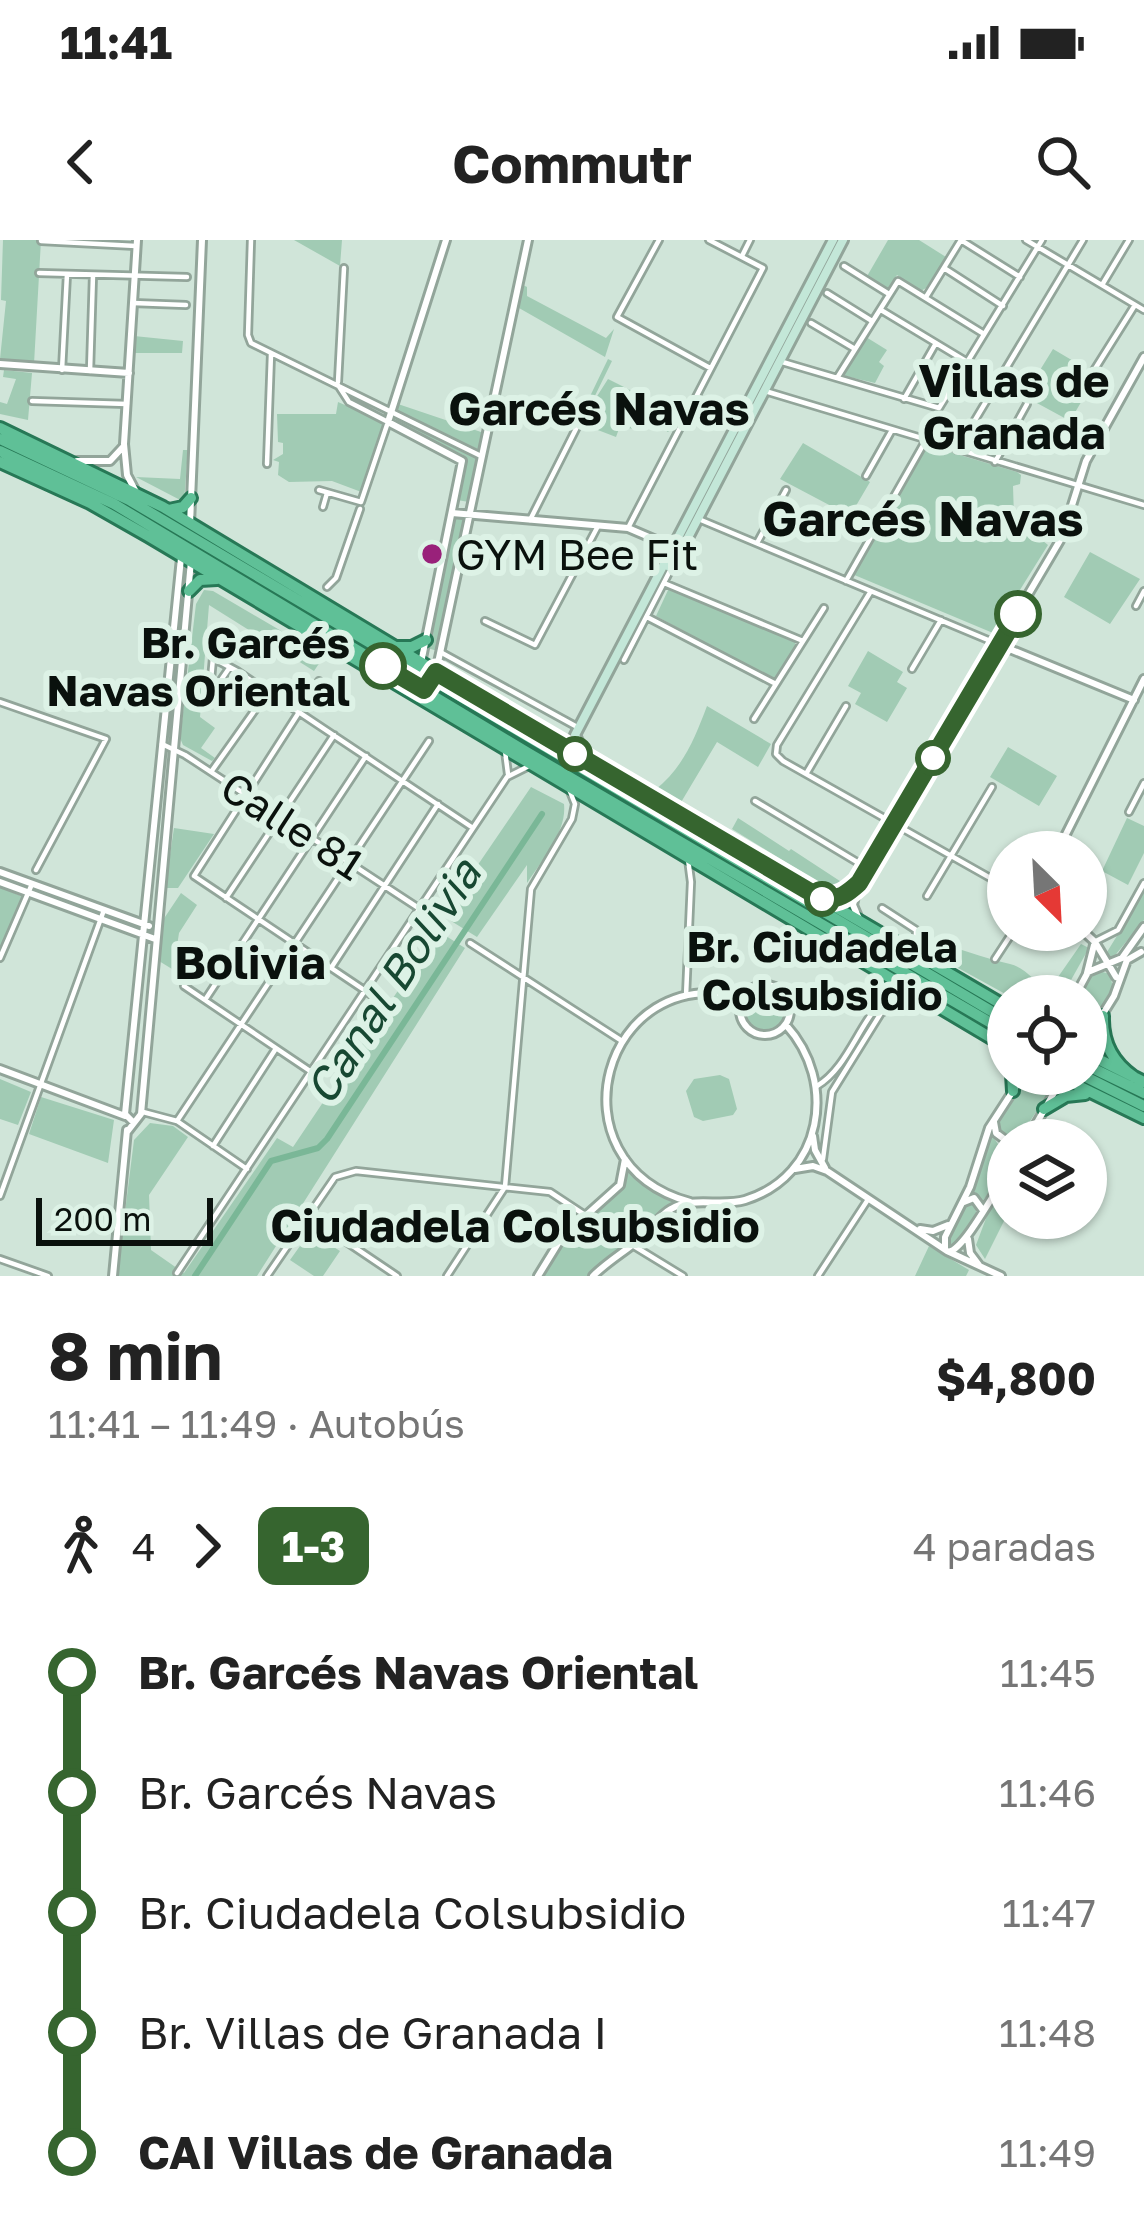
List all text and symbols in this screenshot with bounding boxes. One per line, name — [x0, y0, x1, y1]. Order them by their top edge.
text: 11:41 — [60, 15, 172, 69]
icon: back — [48, 129, 114, 195]
icon: search — [1030, 129, 1096, 195]
text: Commutr — [452, 130, 692, 195]
district label: Villas de Granada — [918, 353, 1110, 459]
district label: Garcés Navas — [448, 381, 750, 435]
district label: Garcés Navas — [762, 489, 1084, 547]
place label: GYM Bee Fit — [456, 529, 698, 579]
marker: GYM Bee Fit — [419, 541, 445, 567]
unlabelled marker — [996, 592, 1040, 636]
place label: Br. Garcés Navas Oriental — [47, 617, 350, 715]
marker: Br. Garcés Navas Oriental — [361, 644, 405, 688]
unlabelled marker — [559, 738, 591, 770]
unlabelled marker — [917, 742, 949, 774]
street label: Calle 81 — [212, 761, 374, 889]
north arrow — [987, 831, 1107, 951]
map controls — [987, 831, 1107, 1239]
water label: Canal Bolivia — [293, 847, 492, 1114]
marker: Br. Ciudadela Colsubsidio — [806, 883, 838, 915]
place label: Br. Ciudadela Colsubsidio — [686, 921, 958, 1019]
district label: Bolivia — [174, 935, 326, 989]
button: locate — [987, 975, 1107, 1095]
button: layers — [987, 1119, 1107, 1239]
scale bar — [36, 1192, 213, 1245]
district label: Ciudadela Colsubsidio — [270, 1198, 760, 1252]
text: 200 m — [54, 1199, 152, 1238]
text: 8 min — [48, 1315, 223, 1395]
text: $4,800 — [936, 1351, 1096, 1405]
text: 11:41 – 11:49 · Autobús — [48, 1400, 465, 1447]
icon: walk — [48, 1513, 114, 1579]
icon: forward — [174, 1513, 240, 1579]
text: 1-3 — [282, 1521, 345, 1571]
text: 4 — [132, 1523, 156, 1570]
text: 4 paradas — [913, 1523, 1096, 1570]
text: Br. Garcés Navas Oriental — [138, 1645, 698, 1699]
text: 11:45 — [1000, 1649, 1096, 1696]
text: Br. Garcés Navas — [138, 1765, 497, 1819]
text: 11:46 — [999, 1769, 1096, 1816]
text: Br. Ciudadela Colsubsidio — [138, 1885, 686, 1939]
text: 11:47 — [1002, 1889, 1096, 1936]
text: Br. Villas de Granada I — [138, 2005, 607, 2059]
text: 11:48 — [999, 2009, 1096, 2056]
text: CAI Villas de Granada — [138, 2125, 613, 2179]
text: 11:49 — [999, 2129, 1096, 2176]

